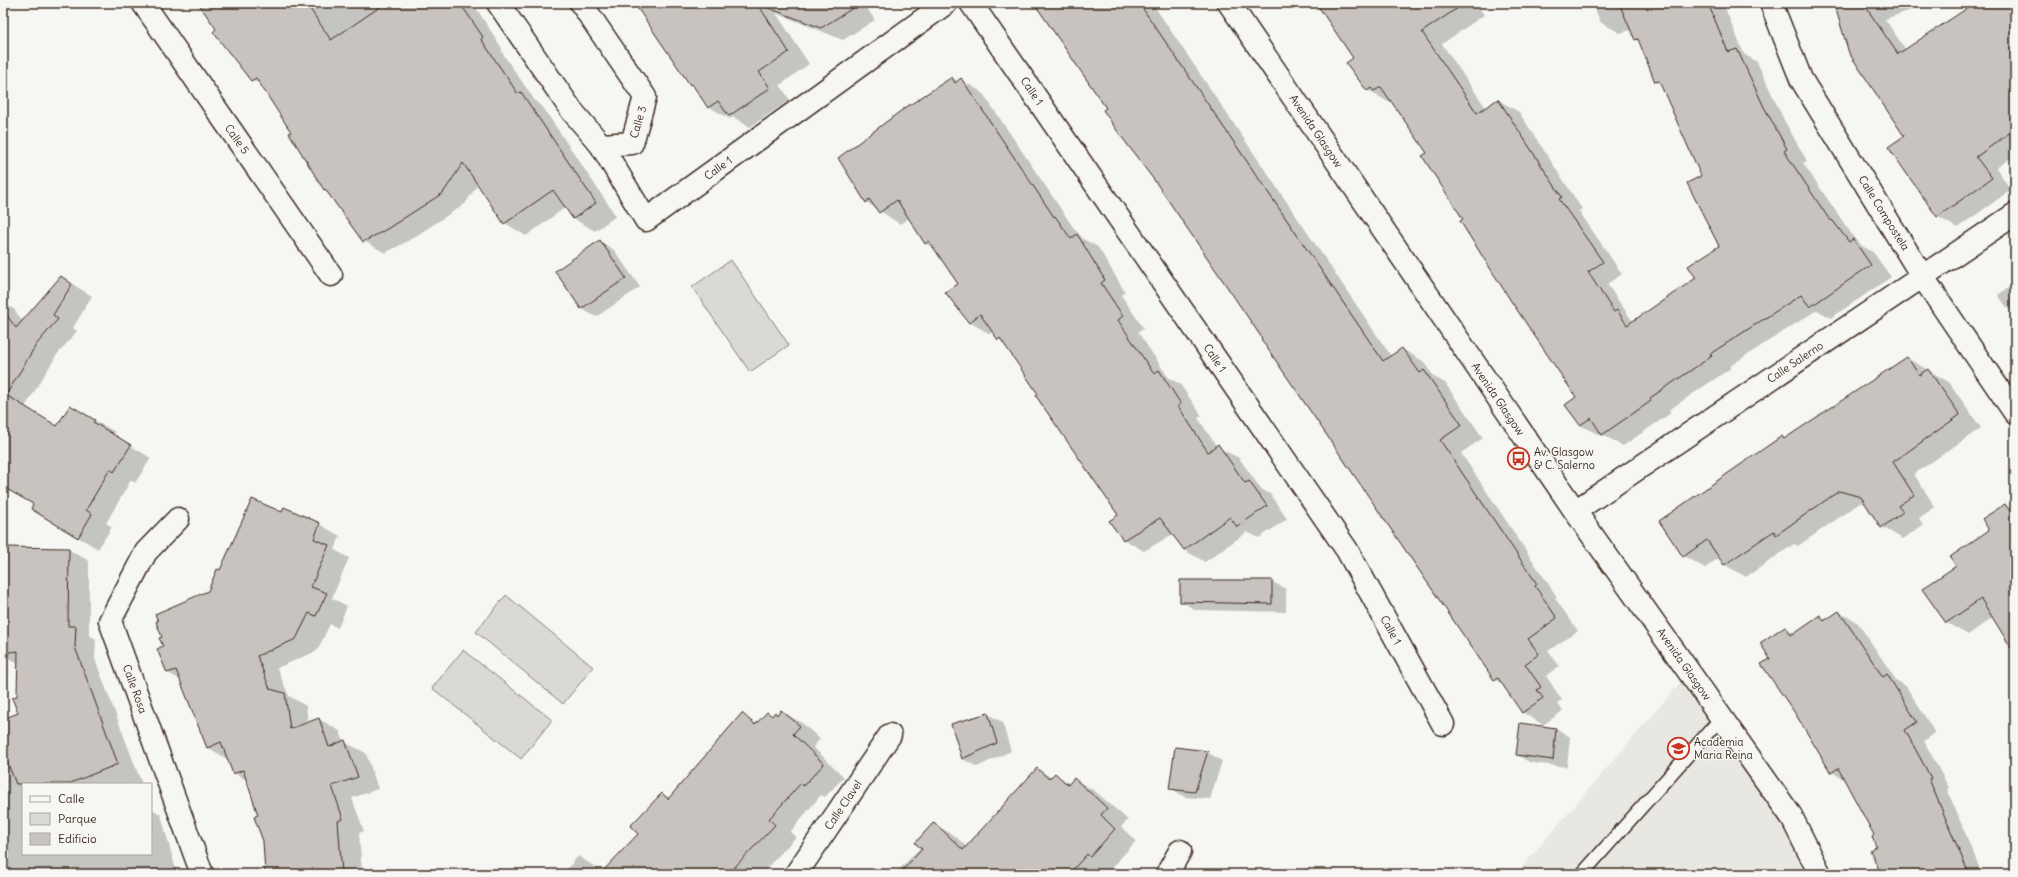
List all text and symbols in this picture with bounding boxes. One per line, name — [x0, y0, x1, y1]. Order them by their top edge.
street label: Calle 1 — [1017, 74, 1047, 108]
street label: Avenida Glasgow — [1286, 92, 1346, 170]
street label: Calle 3 — [627, 104, 649, 140]
street label: Calle 5 — [222, 121, 252, 157]
street label: Calle 1 — [701, 153, 735, 183]
street label: Calle Compostela — [1855, 173, 1913, 253]
street label: Calle Salerno — [1764, 338, 1826, 386]
street label: Calle 1 — [1200, 341, 1230, 375]
street label: Avenida Glasgow — [1468, 360, 1528, 438]
bus stop icon: Av. Glasgow & C. Salerno — [1506, 445, 1532, 471]
place label: Av. Glasgow & C. Salerno — [1534, 445, 1595, 472]
street label: Calle 1 — [1377, 613, 1405, 647]
street label: Avenida Glasgow — [1654, 625, 1714, 703]
street label: Calle Rosa — [120, 663, 150, 715]
school or university icon: Academia Maria Reina — [1666, 735, 1692, 761]
place label: Academia Maria Reina — [1694, 735, 1753, 762]
street label: Calle Clavel — [821, 778, 865, 832]
legend — [22, 783, 152, 855]
text: Calle — [58, 791, 85, 806]
text: Parque — [58, 811, 97, 826]
text: Edificio — [58, 831, 97, 846]

